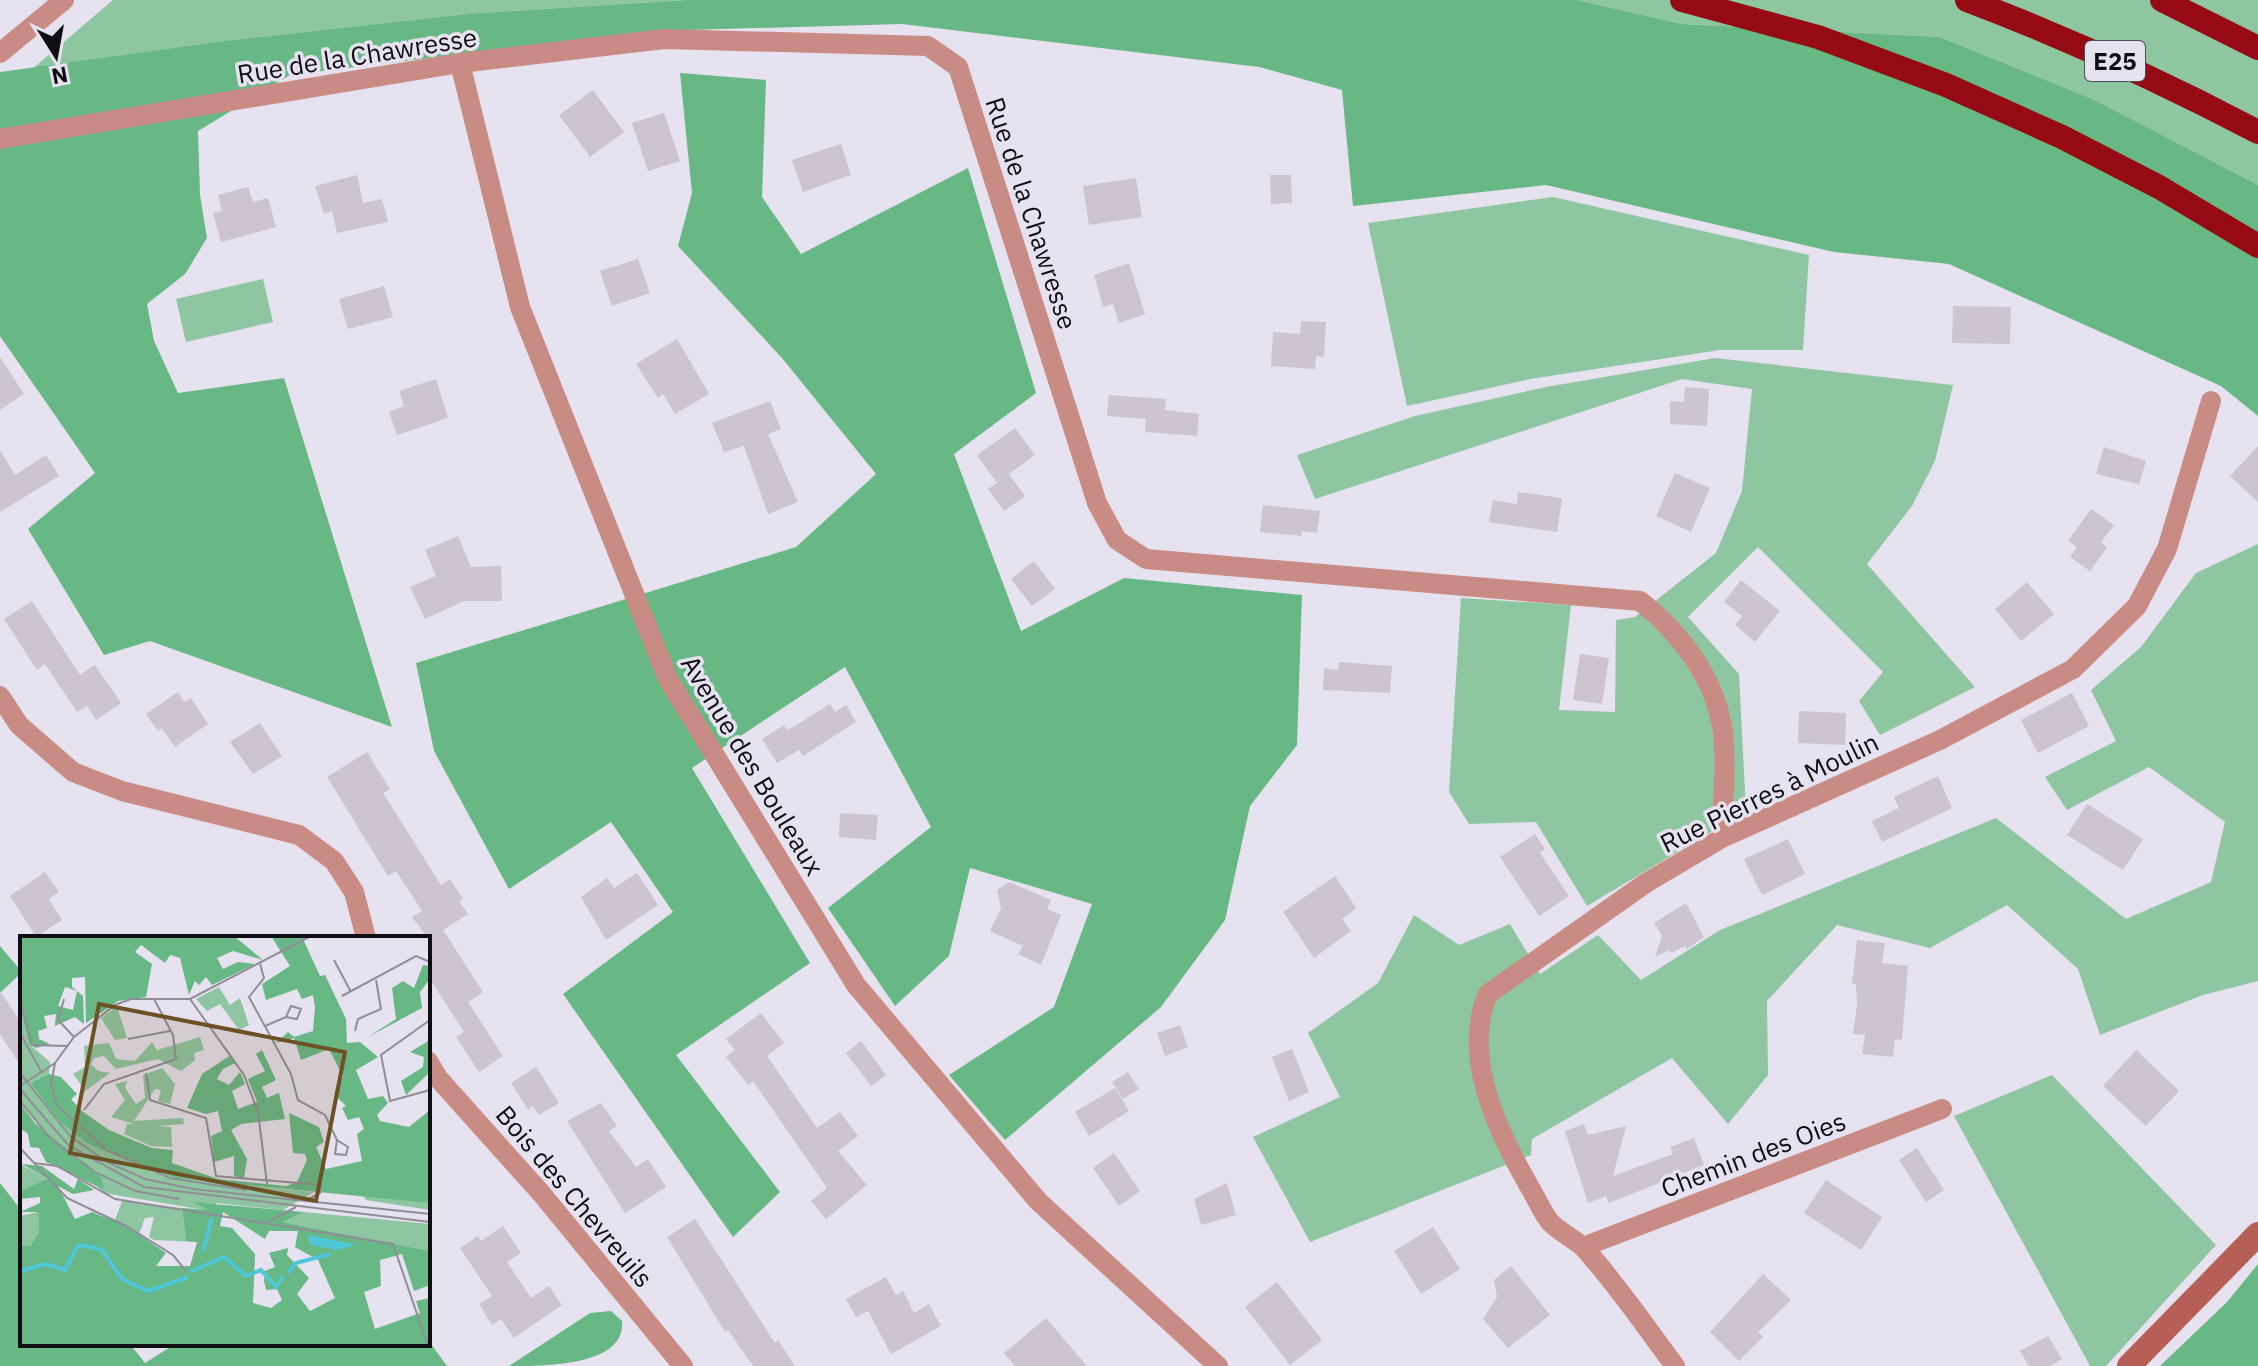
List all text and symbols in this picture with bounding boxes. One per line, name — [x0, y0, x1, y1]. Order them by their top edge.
north arrow — [16, 16, 96, 96]
street label: Rue de la Chawresse — [235, 19, 479, 91]
road number: E25 — [2085, 41, 2145, 81]
text: N — [49, 60, 71, 92]
street label: Rue de la Chawresse — [978, 93, 1086, 333]
street label: Avenue des Bouleaux — [674, 649, 832, 881]
street label: Rue Pierres à Moulin — [1654, 724, 1884, 860]
inset map — [20, 936, 430, 1346]
street label: Bois des Chevreuils — [489, 1098, 661, 1294]
street label: Chemin des Oies — [1656, 1103, 1850, 1205]

